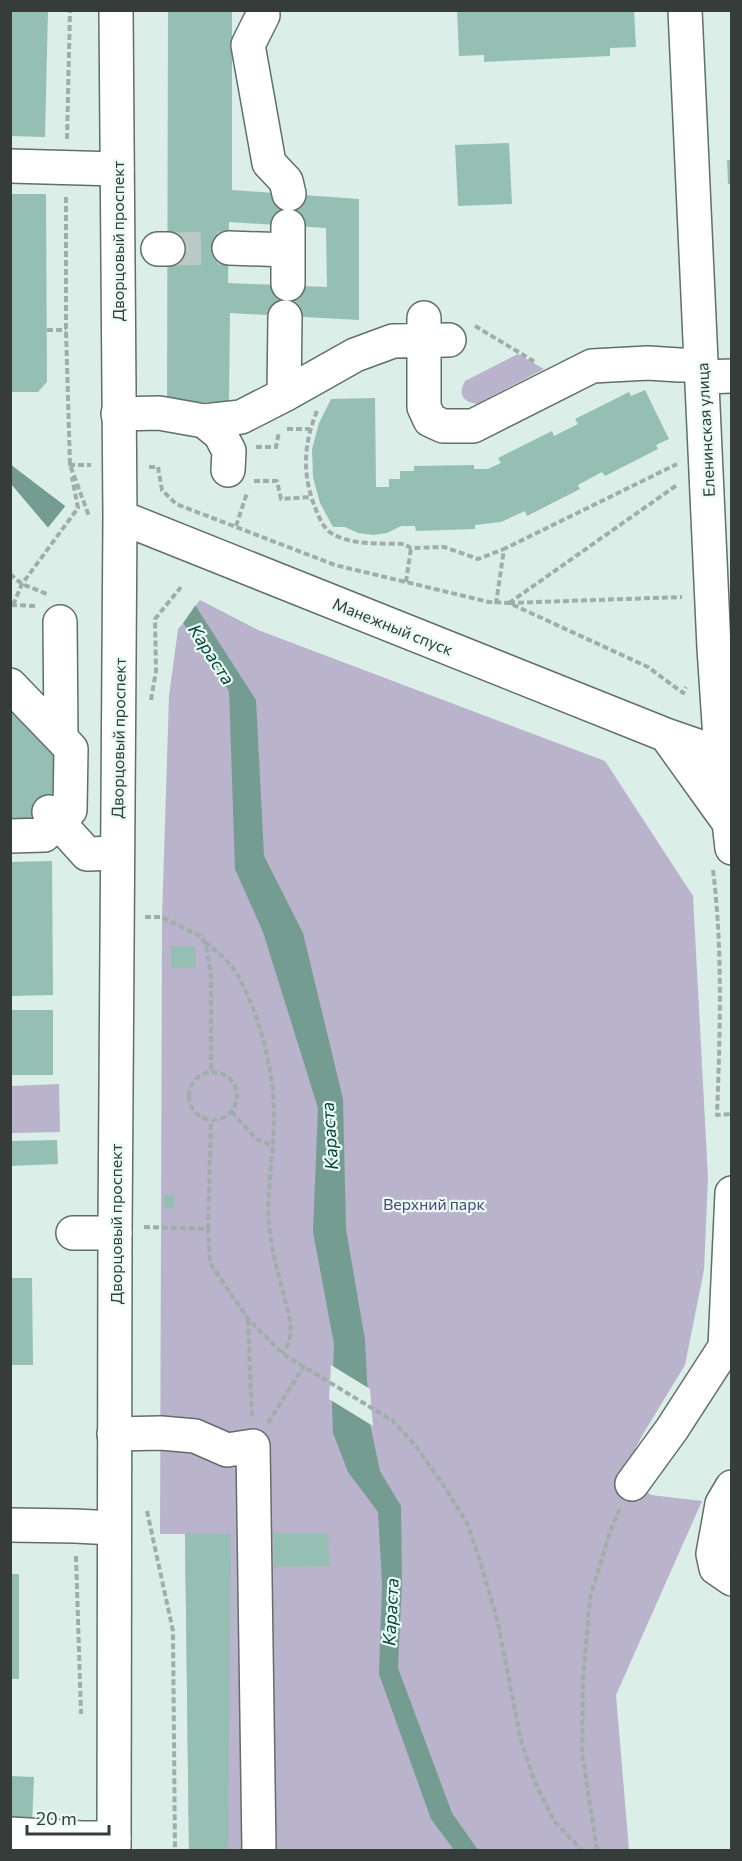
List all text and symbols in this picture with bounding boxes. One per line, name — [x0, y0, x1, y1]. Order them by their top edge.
street label: Дворцовый проспект — [108, 160, 127, 321]
street label: Еленинская улица — [692, 362, 718, 498]
street label: Манежный спуск — [330, 593, 456, 659]
water label: Караста — [184, 620, 240, 688]
street label: Дворцовый проспект — [107, 657, 129, 819]
water label: Караста — [316, 1101, 342, 1171]
street label: Дворцовый проспект — [106, 1143, 125, 1304]
park label: Верхний парк — [383, 1194, 486, 1213]
water label: Караста — [377, 1577, 403, 1647]
scale bar — [27, 1798, 110, 1836]
text: 20 m — [36, 1807, 77, 1829]

